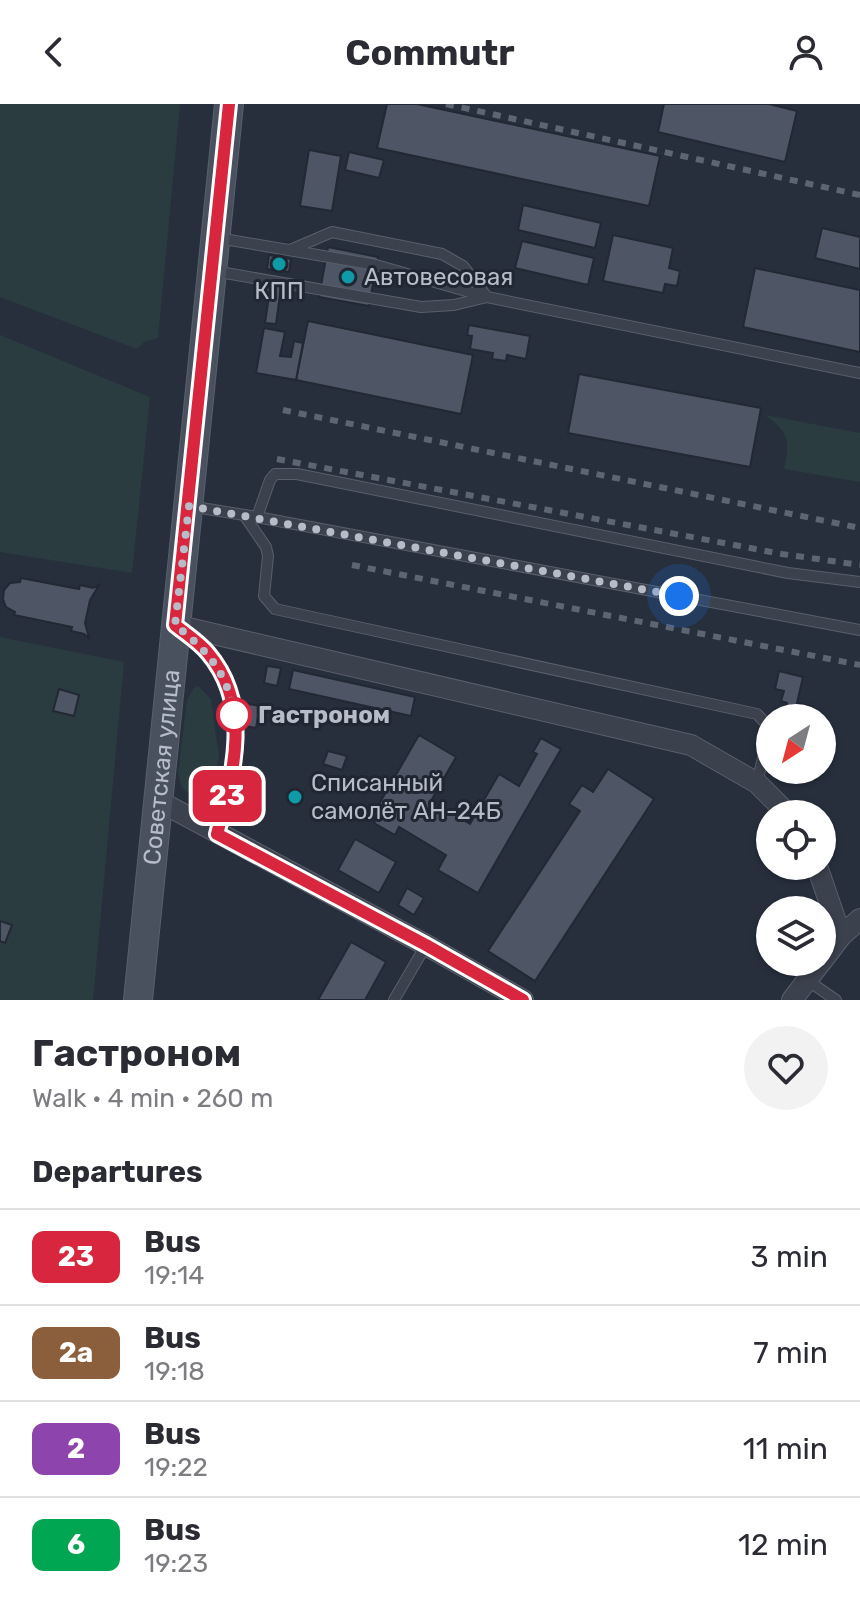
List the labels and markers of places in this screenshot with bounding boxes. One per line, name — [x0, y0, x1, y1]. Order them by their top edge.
marker: КПП — [270, 255, 288, 273]
place label: Автовесовая — [364, 263, 513, 291]
marker: Автовесовая — [339, 268, 357, 286]
place label: КПП — [254, 277, 304, 305]
marker: Гастроном — [217, 698, 251, 732]
place label: Гастроном — [258, 701, 390, 729]
place label: Списанный самолёт АН-24Б — [311, 769, 501, 825]
marker: Списанный самолёт АН-24Б — [286, 788, 304, 806]

